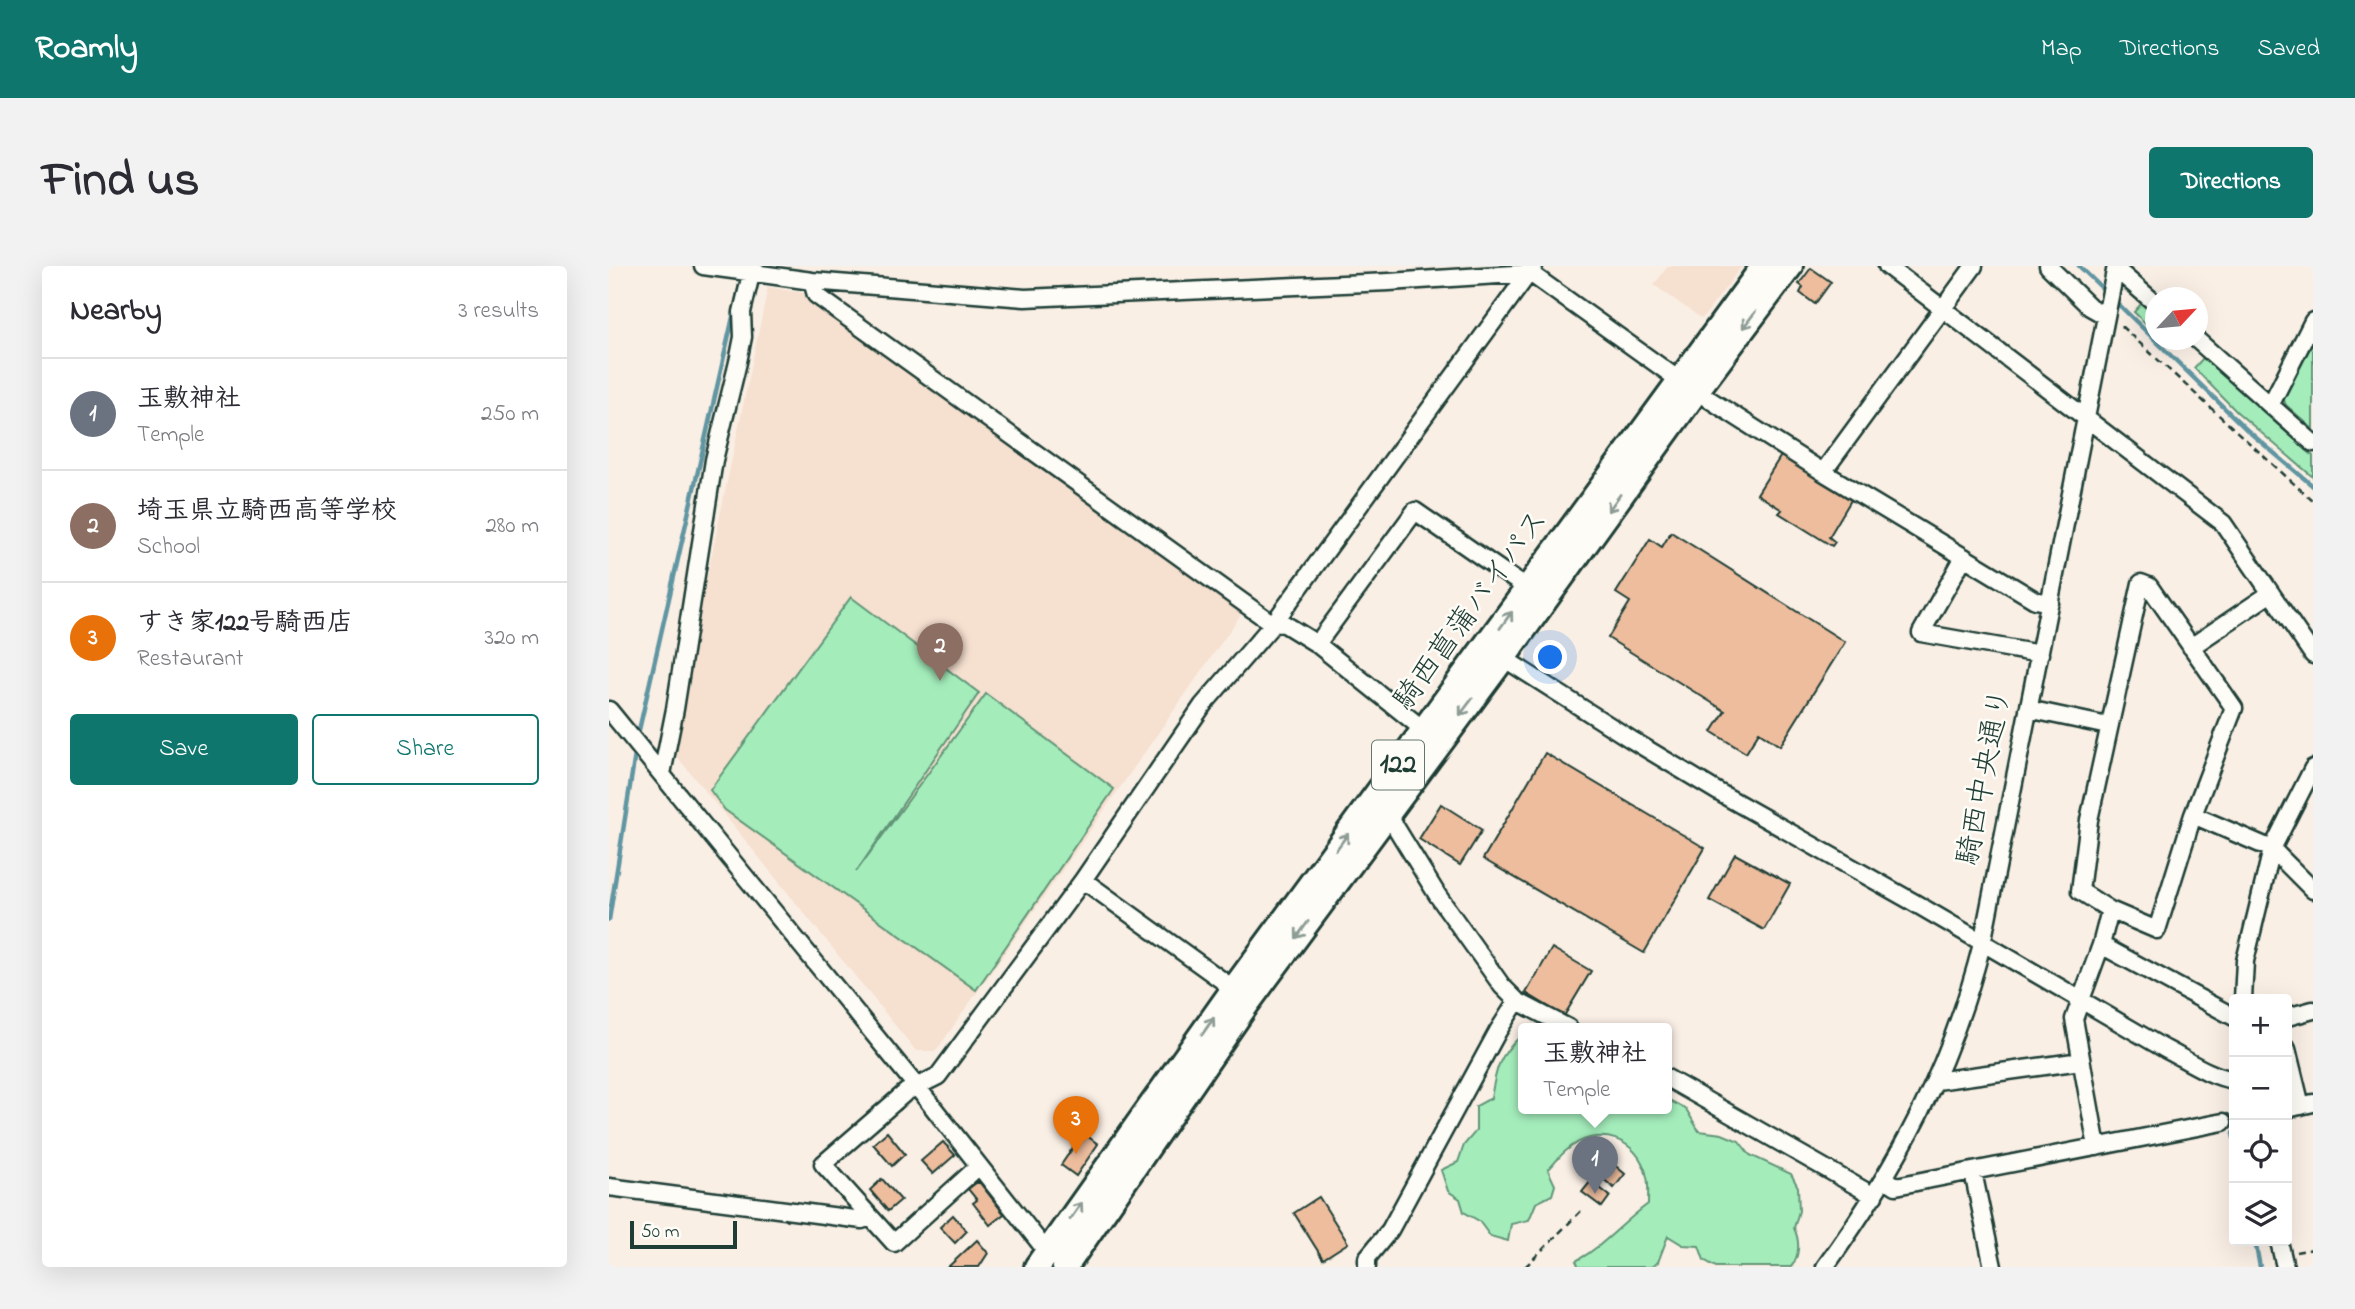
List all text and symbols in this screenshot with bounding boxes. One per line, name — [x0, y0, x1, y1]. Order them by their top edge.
text: Roamly — [35, 25, 138, 73]
text: Map — [2041, 32, 2082, 67]
text: Directions — [2120, 32, 2219, 67]
text: Saved — [2257, 32, 2320, 67]
text: Find us — [42, 146, 199, 218]
button: Directions — [2149, 147, 2313, 218]
north arrow — [2145, 287, 2208, 350]
text: Nearby — [70, 290, 162, 334]
text: 3 results — [458, 295, 539, 328]
one-way arrow — [1742, 311, 1757, 329]
text: 玉敷神社 — [137, 381, 241, 419]
text: 1 — [89, 398, 97, 431]
text: 250 m — [481, 398, 539, 431]
text: Temple — [137, 419, 204, 452]
text: 埼玉県立騎西高等学校 — [137, 493, 397, 531]
one-way arrow — [1607, 494, 1622, 513]
street label: 騎西菖蒲バイパス — [1384, 501, 1560, 721]
text: 2 — [87, 510, 99, 543]
text: 280 m — [485, 510, 539, 543]
text: School — [137, 531, 200, 564]
text: すき家122号騎西店 — [137, 605, 353, 643]
one-way arrow — [1499, 611, 1513, 630]
text: 3 — [88, 622, 98, 655]
text: 320 m — [485, 622, 539, 655]
pin: 2 — [917, 623, 963, 681]
your location — [1533, 640, 1567, 674]
text: Restaurant — [137, 643, 244, 676]
street label: 騎西中央通り — [1947, 684, 2025, 870]
one-way arrow — [1459, 697, 1473, 716]
button: Save — [70, 714, 298, 785]
button: Share — [312, 714, 539, 785]
road number: 122 — [1372, 741, 1424, 790]
one-way arrow — [1335, 833, 1349, 852]
one-way arrow — [1294, 920, 1309, 939]
map controls — [2229, 994, 2292, 1246]
button: + — [2229, 994, 2292, 1057]
one-way arrow — [1201, 1017, 1215, 1036]
popup — [1518, 1023, 1672, 1114]
text: 玉敷神社 — [1543, 1036, 1647, 1074]
button: − — [2229, 1057, 2292, 1120]
text: Temple — [1543, 1074, 1610, 1107]
pin: 3 — [1053, 1096, 1099, 1154]
button: locate — [2229, 1120, 2292, 1183]
pin: 1 — [1572, 1136, 1618, 1194]
button: layers — [2229, 1183, 2292, 1246]
one-way arrow — [1069, 1202, 1083, 1221]
scale bar — [630, 1218, 737, 1250]
text: 50 m — [641, 1219, 680, 1246]

